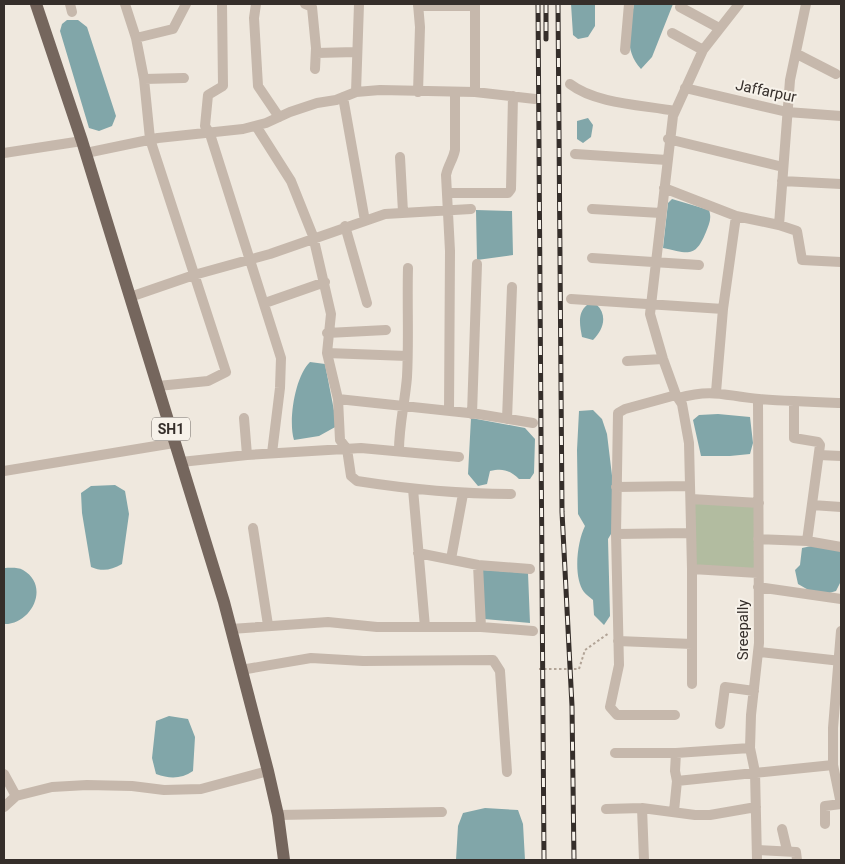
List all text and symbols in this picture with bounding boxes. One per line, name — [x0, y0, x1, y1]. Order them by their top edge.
street label: Jaffarpur — [734, 76, 798, 106]
road number: SH1 — [152, 418, 190, 440]
street label: Sreepally — [734, 600, 752, 660]

